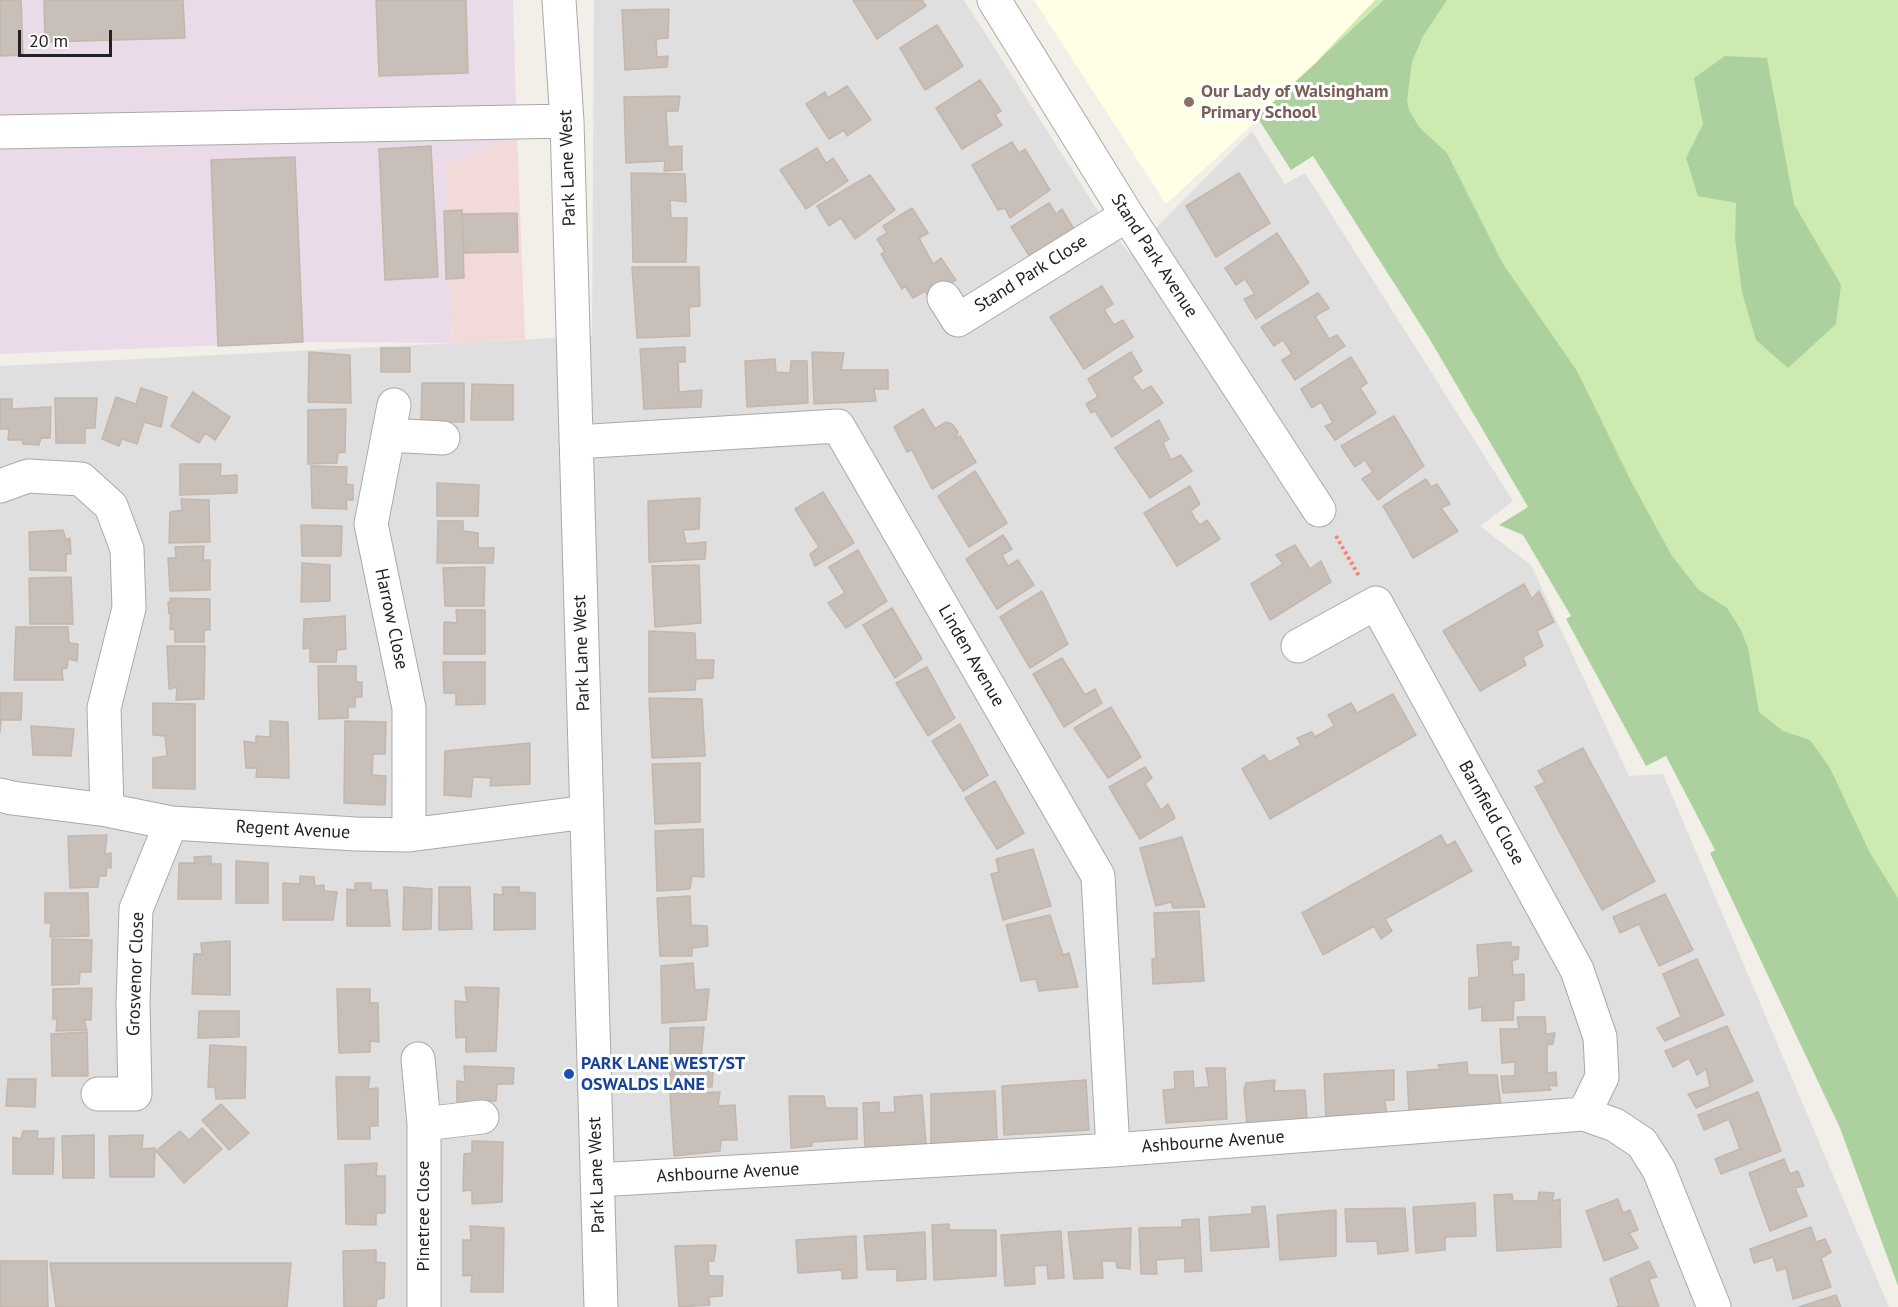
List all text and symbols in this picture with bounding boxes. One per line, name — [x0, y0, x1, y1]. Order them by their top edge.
scale bar — [21, 18, 116, 56]
text: 20 m — [29, 29, 68, 52]
place label: Our Lady of Walsingham Primary School — [1201, 81, 1388, 124]
marker: Our Lady of Walsingham Primary School — [1182, 95, 1196, 109]
street label: Park Lane West — [555, 109, 581, 227]
street label: Stand Park Avenue — [1106, 190, 1202, 322]
street label: Stand Park Close — [971, 231, 1091, 317]
street label: Harrow Close — [370, 567, 412, 671]
street label: Park Lane West — [569, 594, 595, 712]
street label: Linden Avenue — [933, 601, 1009, 711]
street label: Barnfield Close — [1453, 757, 1529, 869]
street label: Regent Avenue — [235, 816, 351, 844]
street label: Grosvenor Close — [123, 912, 149, 1036]
place label: PARK LANE WEST/ST OSWALDS LANE — [581, 1053, 745, 1096]
marker: PARK LANE WEST/ST OSWALDS LANE — [562, 1067, 576, 1081]
street label: Park Lane West — [584, 1116, 610, 1234]
street label: Ashbourne Avenue — [1141, 1126, 1285, 1158]
street label: Ashbourne Avenue — [656, 1158, 800, 1188]
street label: Pinetree Close — [413, 1161, 435, 1271]

